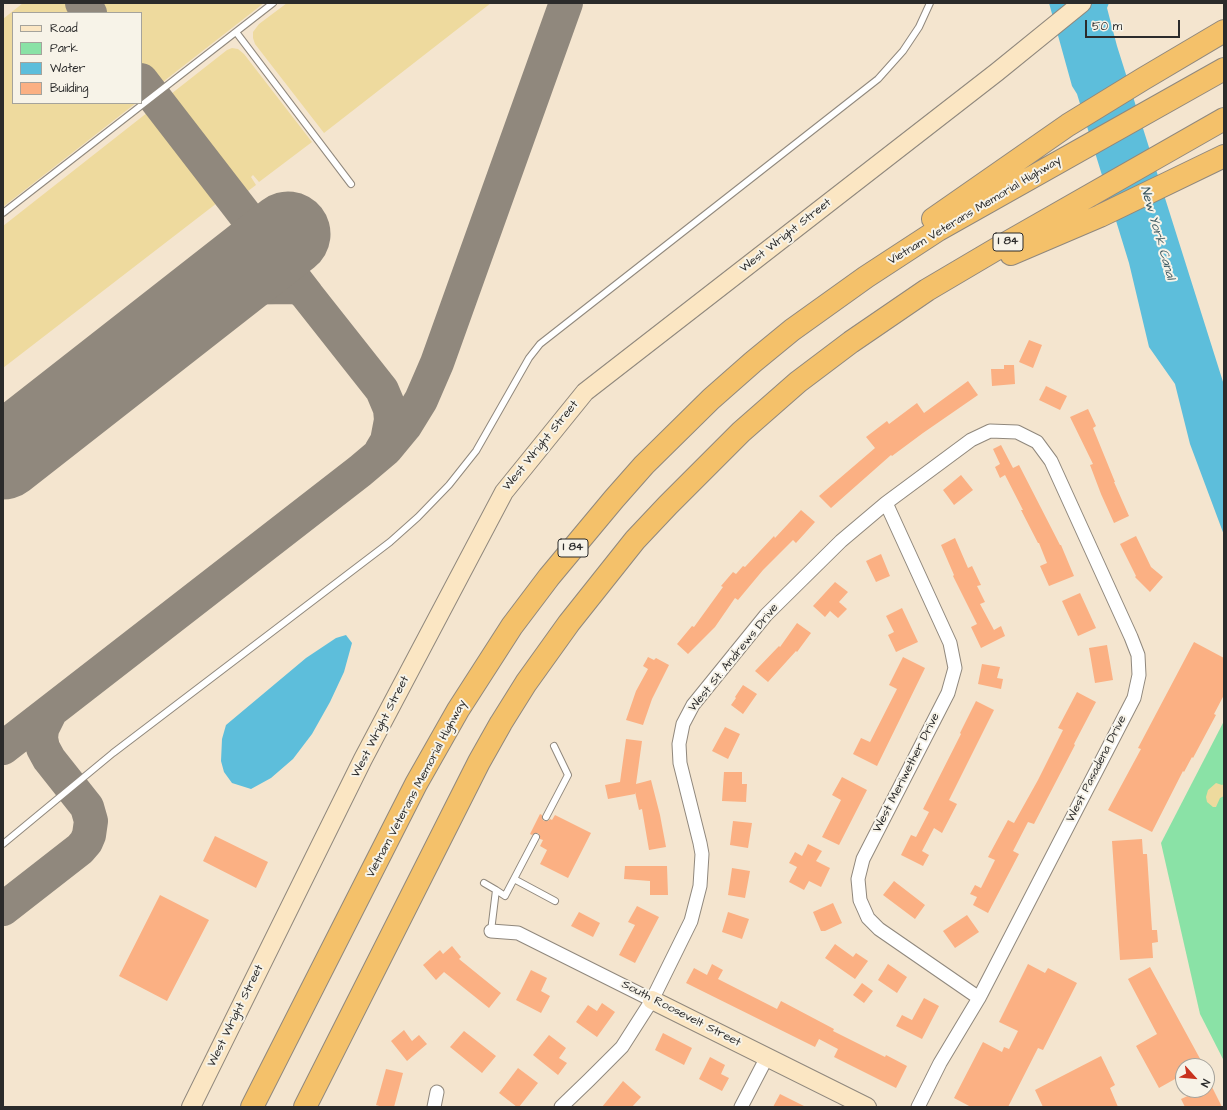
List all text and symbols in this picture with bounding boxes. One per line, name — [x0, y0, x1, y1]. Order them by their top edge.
legend — [12, 12, 142, 104]
scale bar — [1087, 12, 1182, 38]
text: 50 m — [1092, 18, 1122, 35]
text: Road — [50, 20, 78, 37]
text: Park — [50, 40, 78, 57]
text: Water — [50, 60, 85, 77]
text: Building — [50, 80, 88, 97]
street label: Vietnam Veterans Memorial Highway — [886, 154, 1064, 268]
water label: New York Canal — [1136, 184, 1178, 282]
street label: West Wright Street — [737, 196, 835, 276]
road number: I 84 — [993, 233, 1023, 251]
street label: West Wright Street — [500, 398, 582, 494]
road number: I 84 — [558, 539, 588, 557]
street label: West St. Andrews Drive — [686, 601, 782, 715]
street label: West Wright Street — [349, 674, 413, 780]
street label: Vietnam Veterans Memorial Highway — [364, 698, 470, 880]
street label: West Meriwether Drive — [871, 711, 943, 835]
street label: West Pasadena Drive — [1064, 713, 1130, 825]
street label: West Wright Street — [205, 963, 267, 1069]
street label: South Roosevelt Street — [619, 978, 743, 1050]
north arrow — [1175, 1058, 1215, 1098]
text: N — [1197, 1077, 1213, 1090]

